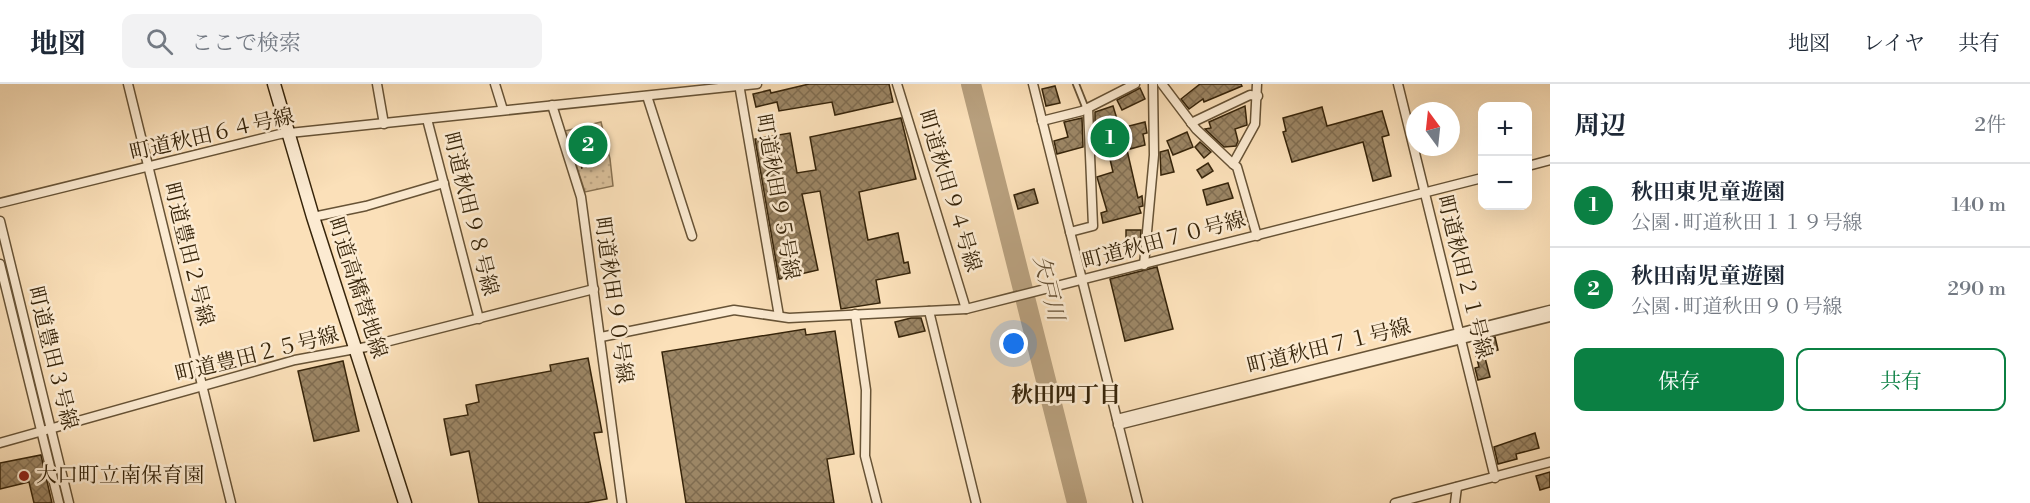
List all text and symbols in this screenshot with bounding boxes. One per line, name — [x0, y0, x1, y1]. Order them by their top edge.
search box — [122, 14, 542, 68]
icon: search — [143, 25, 176, 58]
text: 地図 — [30, 27, 86, 62]
text: ここで検索 — [191, 30, 301, 57]
text: 地図 — [1788, 31, 1830, 57]
text: レイヤ — [1863, 31, 1925, 57]
text: 共有 — [1958, 31, 2000, 57]
north arrow — [1406, 102, 1460, 156]
map controls — [1478, 102, 1532, 210]
button: + — [1478, 102, 1532, 156]
street label: 町道秋田６４号線 — [127, 103, 297, 167]
street label: 町道秋田９４号線 — [912, 107, 986, 275]
text: 周辺 — [1574, 110, 1626, 142]
street label: 町道秋田９５号線 — [750, 112, 804, 282]
text: 2件 — [1975, 113, 2006, 138]
pin: 1 — [1090, 116, 1130, 160]
pin: 2 — [568, 122, 608, 168]
street label: 町道秋田９８号線 — [437, 129, 503, 299]
button: − — [1478, 156, 1532, 210]
text: 秋田東児童遊園 — [1631, 179, 1785, 206]
street label: 町道豊田２号線 — [158, 180, 218, 328]
street label: 町道秋田２１号線 — [1431, 192, 1497, 362]
text: 1 — [1589, 193, 1598, 218]
text: 140 m — [1951, 193, 2006, 218]
street label: 町道秋田７０号線 — [1079, 207, 1249, 275]
text: 公園 · 町道秋田１１９号線 — [1631, 211, 1863, 236]
street label: 町道高橋替地線 — [322, 214, 392, 362]
street label: 町道秋田９０号線 — [588, 215, 638, 385]
water label: 矢戸川 — [1027, 253, 1070, 325]
text: 秋田南児童遊園 — [1631, 263, 1785, 290]
text: 2 — [1587, 277, 1600, 302]
text: 290 m — [1948, 277, 2006, 302]
street label: 町道豊田３号線 — [22, 284, 82, 432]
text: 公園 · 町道秋田９０号線 — [1631, 295, 1843, 320]
street label: 町道秋田７１号線 — [1244, 314, 1414, 380]
street label: 町道豊田２５号線 — [172, 322, 342, 388]
your location — [999, 329, 1028, 358]
button: 保存 — [1574, 348, 1784, 411]
button: 共有 — [1796, 348, 2006, 411]
district label: 秋田四丁目 — [1011, 382, 1121, 409]
place label: 大口町立南保育園 — [36, 463, 204, 489]
marker: 大口町立南保育園 — [17, 469, 31, 483]

